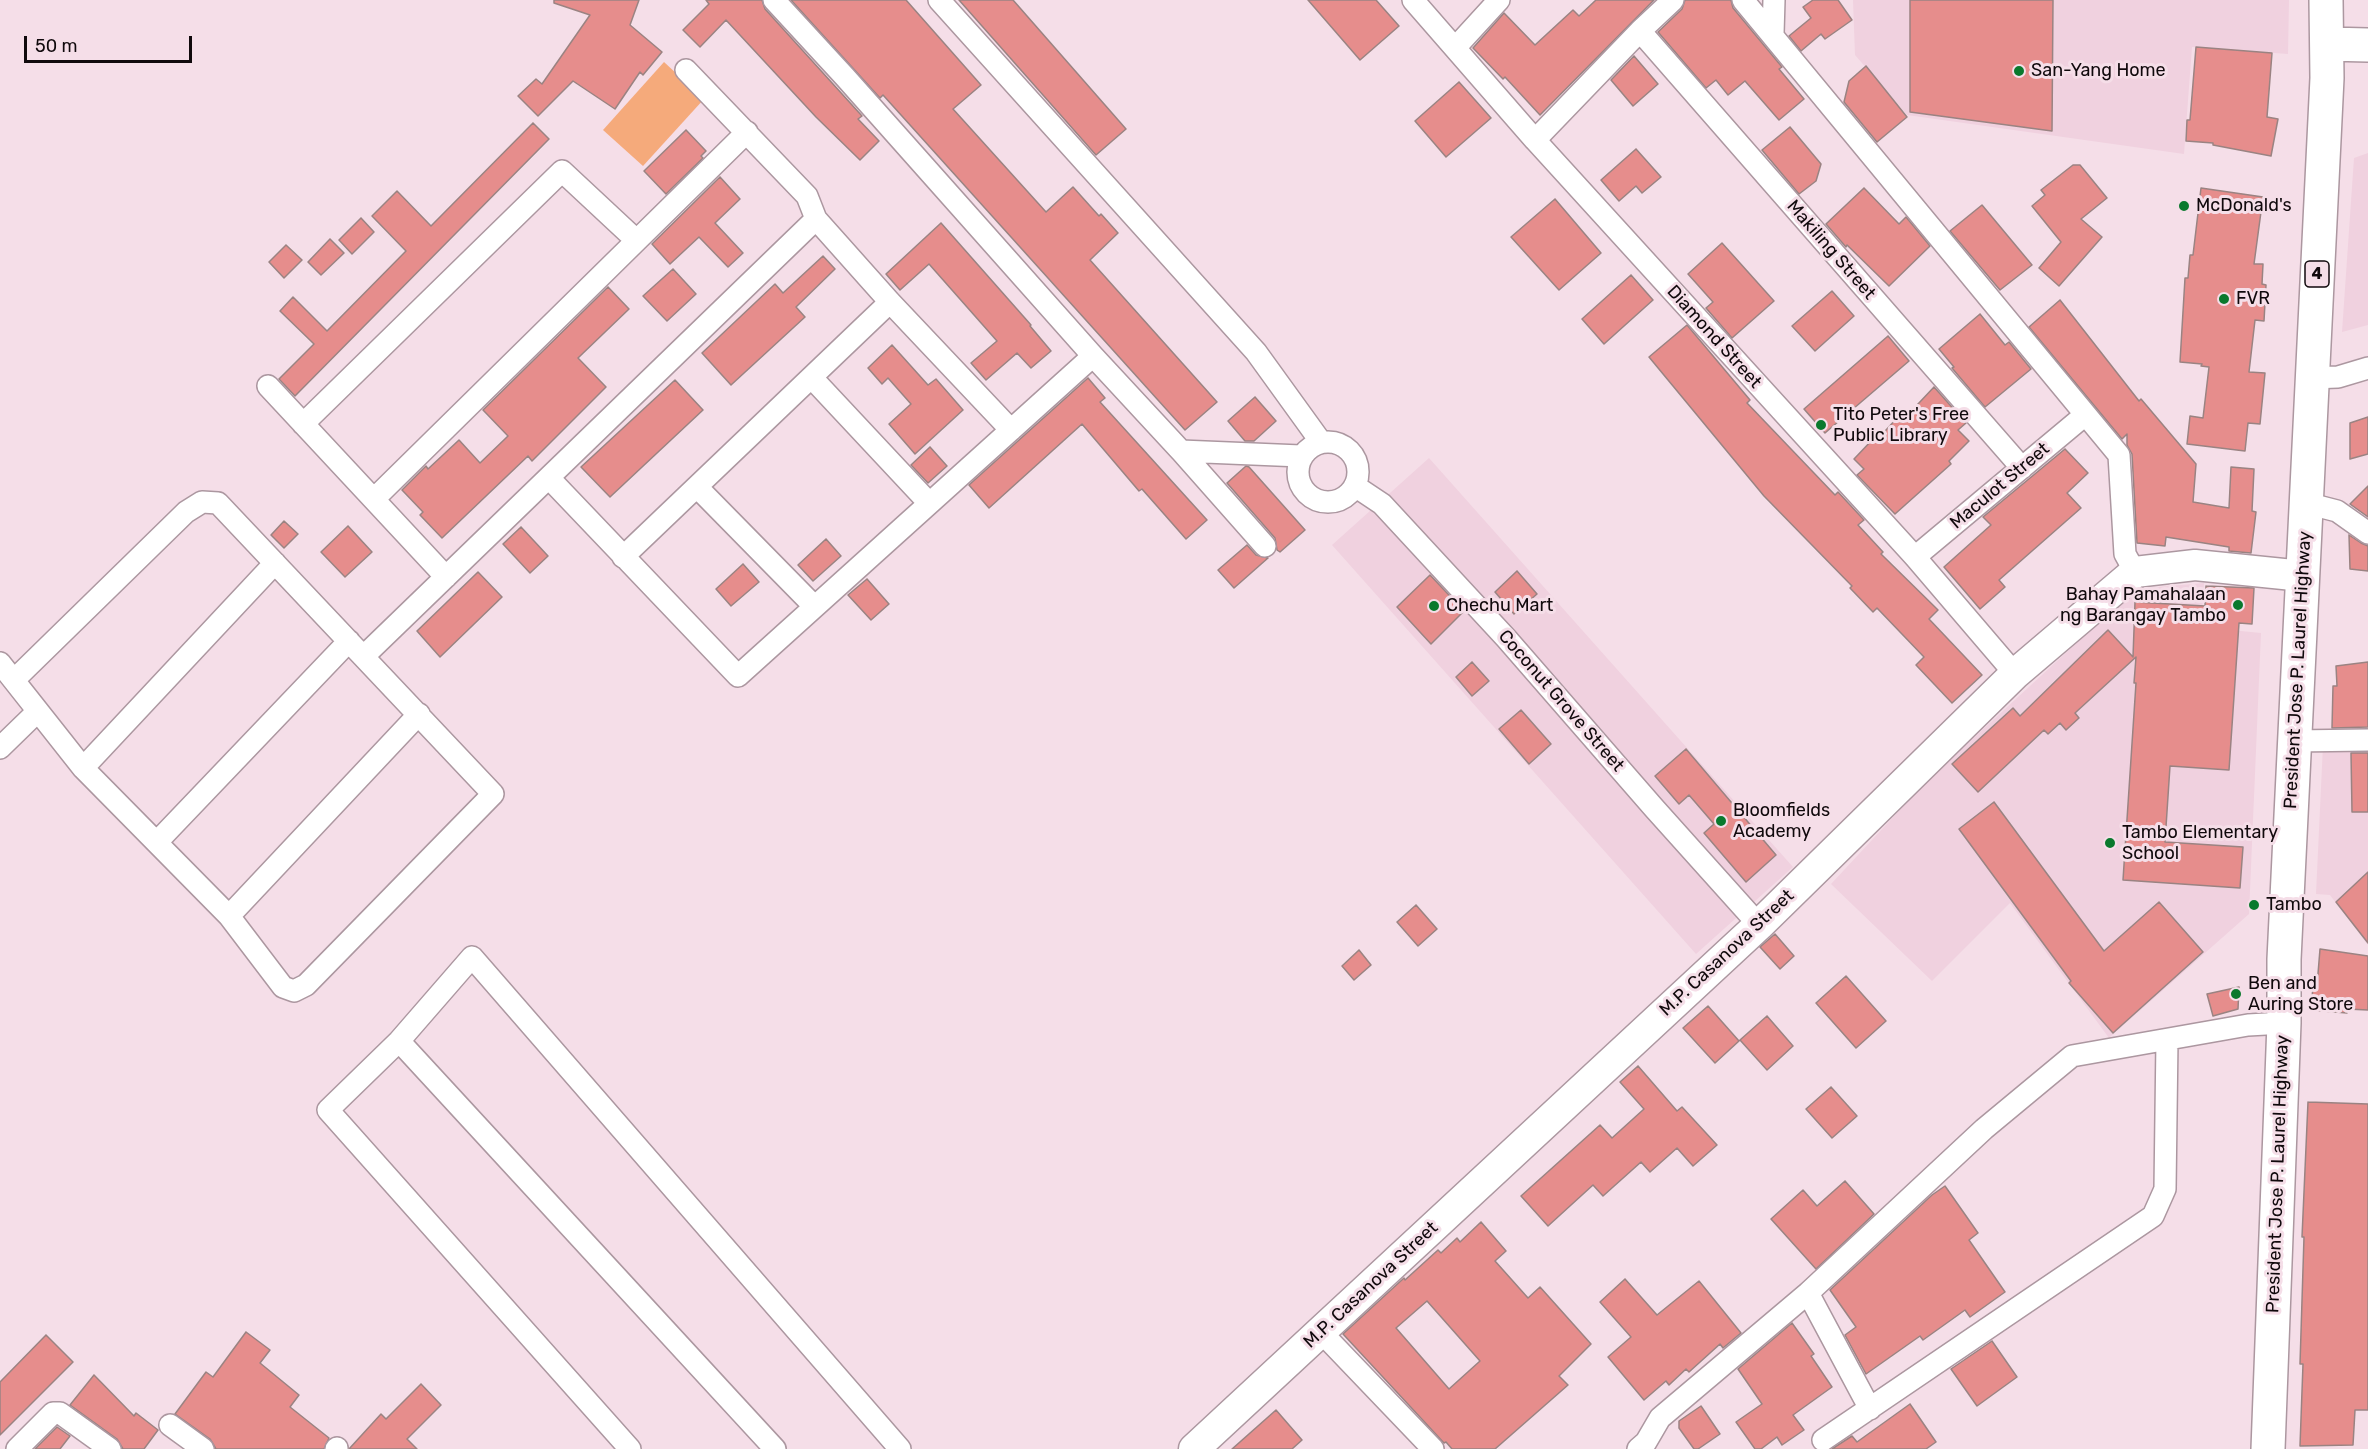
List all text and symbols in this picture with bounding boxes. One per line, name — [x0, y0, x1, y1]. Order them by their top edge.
scale bar — [27, 24, 195, 62]
text: 50 m — [35, 35, 78, 57]
place label: San-Yang Home — [2031, 60, 2166, 82]
marker: San-Yang Home — [2012, 64, 2026, 78]
place label: McDonald's — [2196, 195, 2292, 217]
street label: Makiling Street — [1782, 196, 1880, 304]
marker: McDonald's — [2177, 199, 2191, 213]
road number: 4 — [2305, 261, 2329, 287]
street label: Diamond Street — [1662, 281, 1766, 393]
place label: FVR — [2236, 288, 2270, 310]
marker: FVR — [2217, 292, 2231, 306]
place label: Tito Peter's Free Public Library — [1833, 404, 1969, 446]
marker: Tito Peter's Free Public Library — [1814, 418, 1828, 432]
street label: Maculot Street — [1946, 438, 2054, 534]
street label: President Jose P. Laurel Highway — [2280, 530, 2316, 810]
place label: Bahay Pamahalaan ng Barangay Tambo — [2060, 584, 2226, 626]
place label: Chechu Mart — [1446, 595, 1553, 617]
marker: Bahay Pamahalaan ng Barangay Tambo — [2231, 598, 2245, 612]
marker: Chechu Mart — [1427, 599, 1441, 613]
street label: Coconut Grove Street — [1494, 626, 1628, 776]
place label: Bloomfields Academy — [1733, 800, 1830, 842]
marker: Bloomfields Academy — [1714, 814, 1728, 828]
place label: Tambo Elementary School — [2122, 822, 2278, 864]
marker: Tambo Elementary School — [2103, 836, 2117, 850]
street label: M.P. Casanova Street — [1655, 885, 1799, 1021]
place label: Tambo — [2266, 894, 2322, 916]
marker: Tambo — [2247, 898, 2261, 912]
place label: Ben and Auring Store — [2248, 973, 2353, 1016]
marker: Ben and Auring Store — [2229, 987, 2243, 1001]
street label: President Jose P. Laurel Highway — [2262, 1034, 2294, 1314]
street label: M.P. Casanova Street — [1299, 1217, 1443, 1353]

